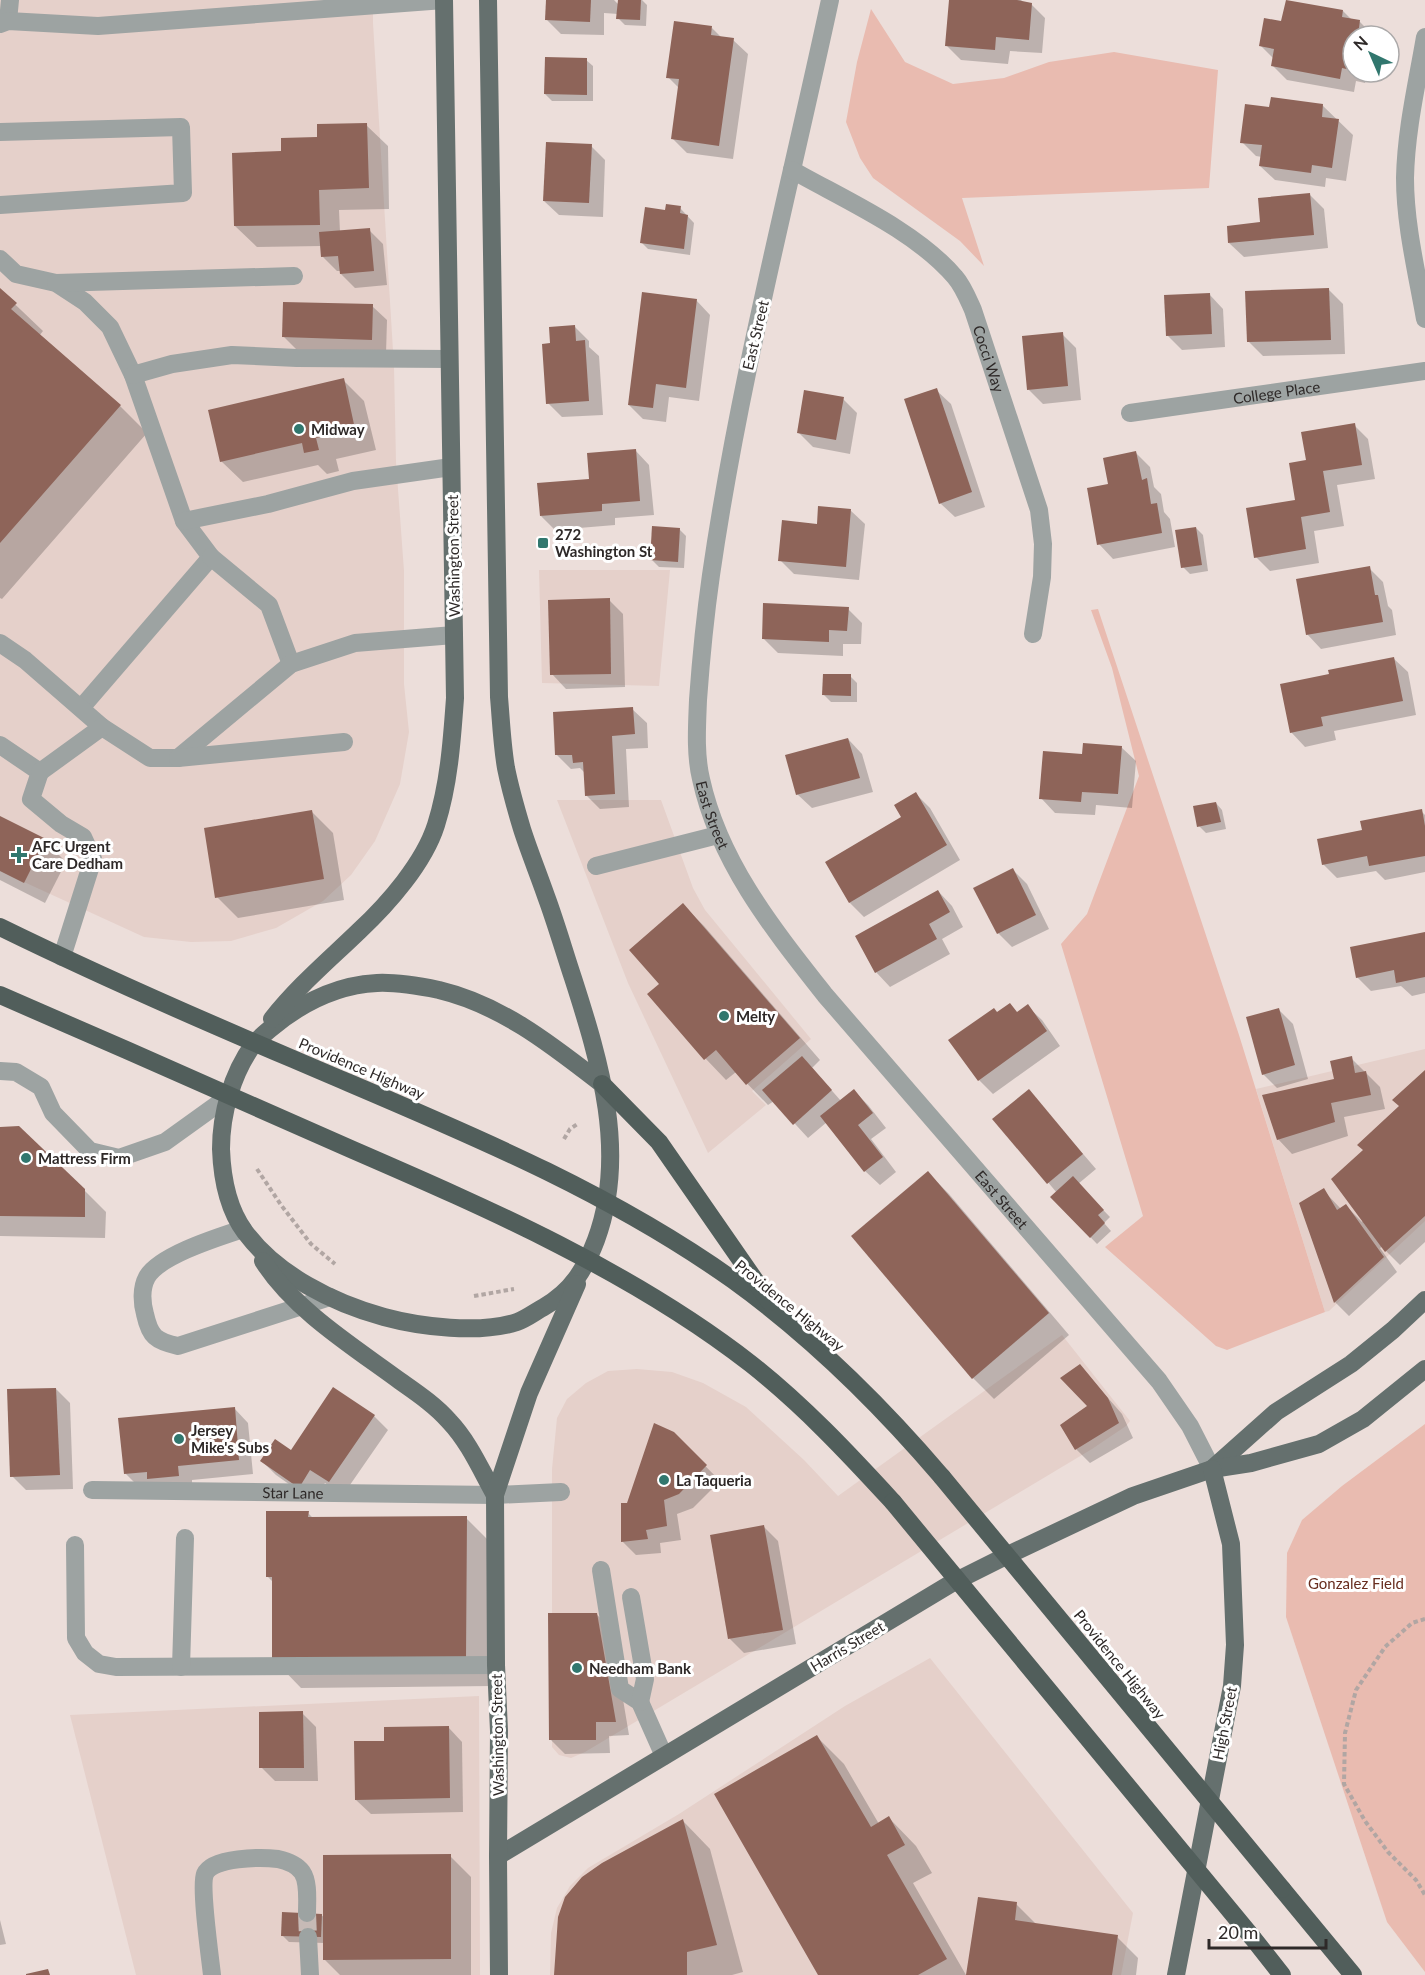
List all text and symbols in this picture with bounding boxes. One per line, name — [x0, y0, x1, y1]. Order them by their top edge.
north arrow — [1341, 24, 1401, 84]
text: N — [1349, 32, 1371, 54]
street label: East Street — [738, 298, 772, 372]
street label: Cocci Way — [970, 323, 1009, 395]
street label: College Place — [1232, 377, 1321, 407]
place label: Midway — [311, 420, 365, 438]
marker: Midway — [292, 422, 306, 436]
street label: Washington Street — [443, 494, 463, 617]
place label: 272 Washington St — [555, 525, 653, 560]
marker: 272 Washington St — [536, 536, 550, 550]
street label: East Street — [693, 779, 733, 852]
place label: AFC Urgent Care Dedham — [31, 837, 123, 872]
marker: AFC Urgent Care Dedham — [10, 846, 28, 864]
place label: Melty — [736, 1007, 775, 1025]
marker: Melty — [717, 1009, 731, 1023]
street label: Providence Highway — [296, 1033, 428, 1103]
place label: Mattress Firm — [38, 1149, 131, 1167]
marker: Mattress Firm — [19, 1151, 33, 1165]
street label: East Street — [972, 1167, 1032, 1233]
street label: Providence Highway — [732, 1256, 848, 1355]
place label: Jersey Mike's Subs — [191, 1421, 270, 1456]
marker: Jersey Mike's Subs — [172, 1432, 186, 1446]
place label: La Taqueria — [676, 1471, 752, 1489]
marker: La Taqueria — [657, 1473, 671, 1487]
street label: Star Lane — [262, 1483, 324, 1502]
park label: Gonzalez Field — [1308, 1574, 1404, 1592]
street label: Providence Highway — [1071, 1606, 1170, 1722]
street label: Harris Street — [807, 1617, 888, 1675]
place label: Needham Bank — [589, 1659, 692, 1677]
marker: Needham Bank — [570, 1661, 584, 1675]
street label: Washington Street — [487, 1673, 507, 1796]
street label: High Street — [1208, 1684, 1240, 1761]
scale bar — [1209, 1912, 1326, 1950]
text: 20 m — [1218, 1921, 1258, 1943]

